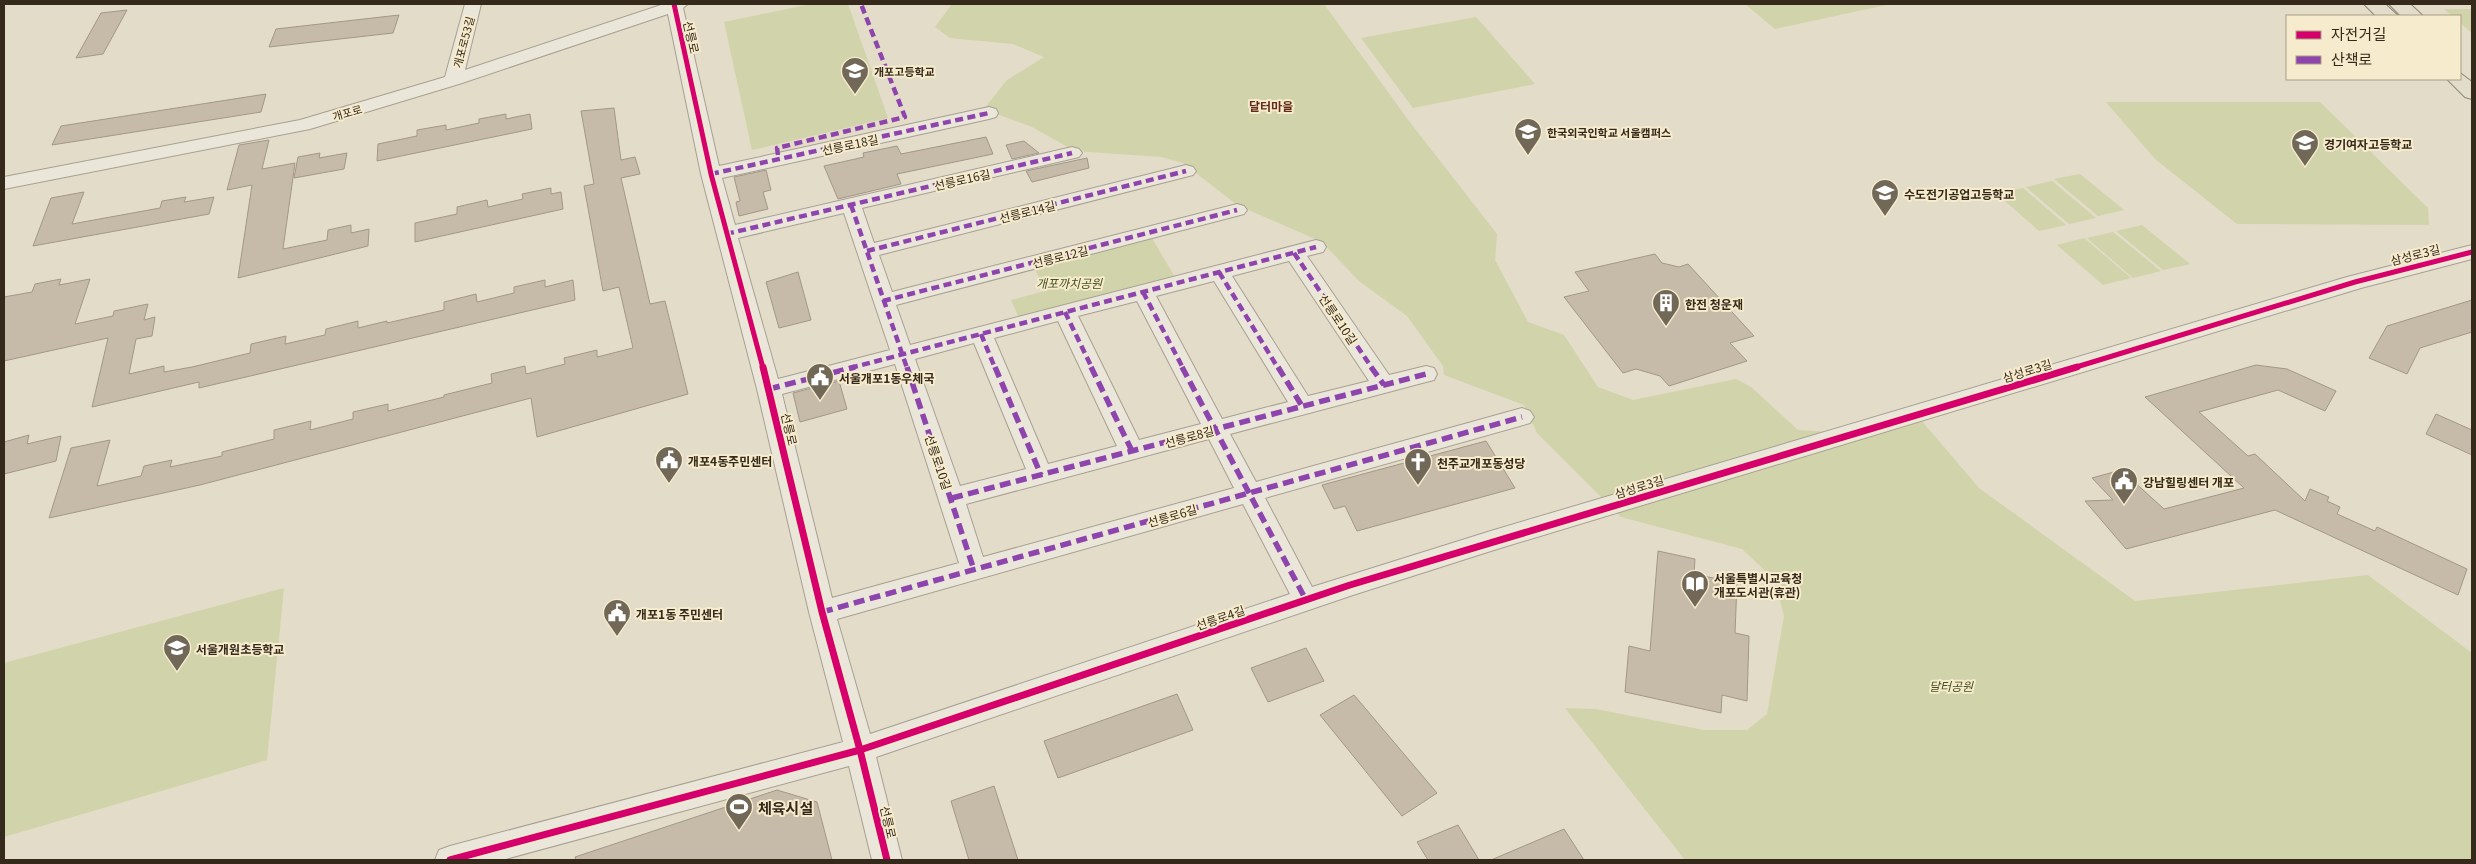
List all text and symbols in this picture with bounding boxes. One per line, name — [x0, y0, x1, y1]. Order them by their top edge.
street label: 개포로53길 — [448, 14, 478, 70]
legend — [2286, 15, 2461, 80]
street label: 선릉로 — [680, 19, 704, 55]
text: 자전거길 — [2331, 23, 2386, 44]
text: 산책로 — [2331, 48, 2372, 69]
school or university icon: 개포고등학교 — [840, 56, 870, 95]
place label: 개포고등학교 — [874, 63, 935, 79]
district label: 달터마을 — [1249, 97, 1293, 114]
street label: 개포로 — [330, 100, 364, 124]
school or university icon: 한국외국인학교 서울캠퍼스 — [1513, 117, 1543, 156]
place label: 한국외국인학교 서울캠퍼스 — [1547, 124, 1671, 140]
school or university icon: 경기여자고등학교 — [2290, 128, 2320, 167]
street label: 선릉로18길 — [820, 130, 880, 158]
place label: 경기여자고등학교 — [2324, 135, 2412, 152]
street label: 선릉로16길 — [932, 164, 992, 194]
school or university icon: 수도전기공업고등학교 — [1870, 178, 1900, 217]
place label: 수도전기공업고등학교 — [1904, 185, 2014, 202]
street label: 선릉로14길 — [997, 196, 1057, 226]
street label: 삼성로3길 — [2388, 240, 2442, 268]
street label: 선릉로12길 — [1030, 241, 1090, 271]
park label: 개포까치공원 — [1036, 274, 1103, 291]
building icon: 한전 청운재 — [1651, 288, 1681, 327]
street label: 선릉로10길 — [1316, 290, 1362, 348]
place label: 한전 청운재 — [1685, 295, 1743, 312]
street label: 삼성로3길 — [2000, 354, 2054, 386]
public building icon: 서울개포1동우체국 — [805, 362, 835, 401]
place label: 서울개포1동우체국 — [839, 369, 934, 386]
street label: 선릉로 — [778, 411, 802, 447]
street label: 선릉로8길 — [1162, 421, 1216, 451]
street label: 선릉로10길 — [922, 432, 956, 492]
public building icon: 개포4동주민센터 — [654, 445, 684, 484]
church icon: 천주교개포동성당 — [1403, 447, 1433, 486]
place label: 개포4동주민센터 — [688, 452, 772, 469]
place label: 천주교개포동성당 — [1437, 454, 1525, 471]
public building icon: 강남힐링센터 개포 — [2109, 466, 2139, 505]
street label: 삼성로3길 — [1612, 470, 1666, 502]
place label: 강남힐링센터 개포 — [2143, 473, 2234, 490]
street label: 선릉로6길 — [1145, 500, 1199, 530]
library icon: 서울특별시교육청 개포도서관(휴관) — [1680, 569, 1710, 608]
place label: 서울특별시교육청 개포도서관(휴관) — [1714, 569, 1802, 600]
public building icon: 개포1동 주민센터 — [602, 598, 632, 637]
street label: 선릉로4길 — [1193, 601, 1247, 633]
place label: 개포1동 주민센터 — [636, 605, 723, 622]
school or university icon: 서울개원초등학교 — [162, 633, 192, 672]
place label: 서울개원초등학교 — [196, 640, 284, 657]
park label: 달터공원 — [1929, 677, 1974, 694]
sports icon: 체육시설 — [724, 792, 754, 831]
place label: 체육시설 — [758, 797, 813, 818]
street label: 선릉로 — [877, 804, 901, 840]

